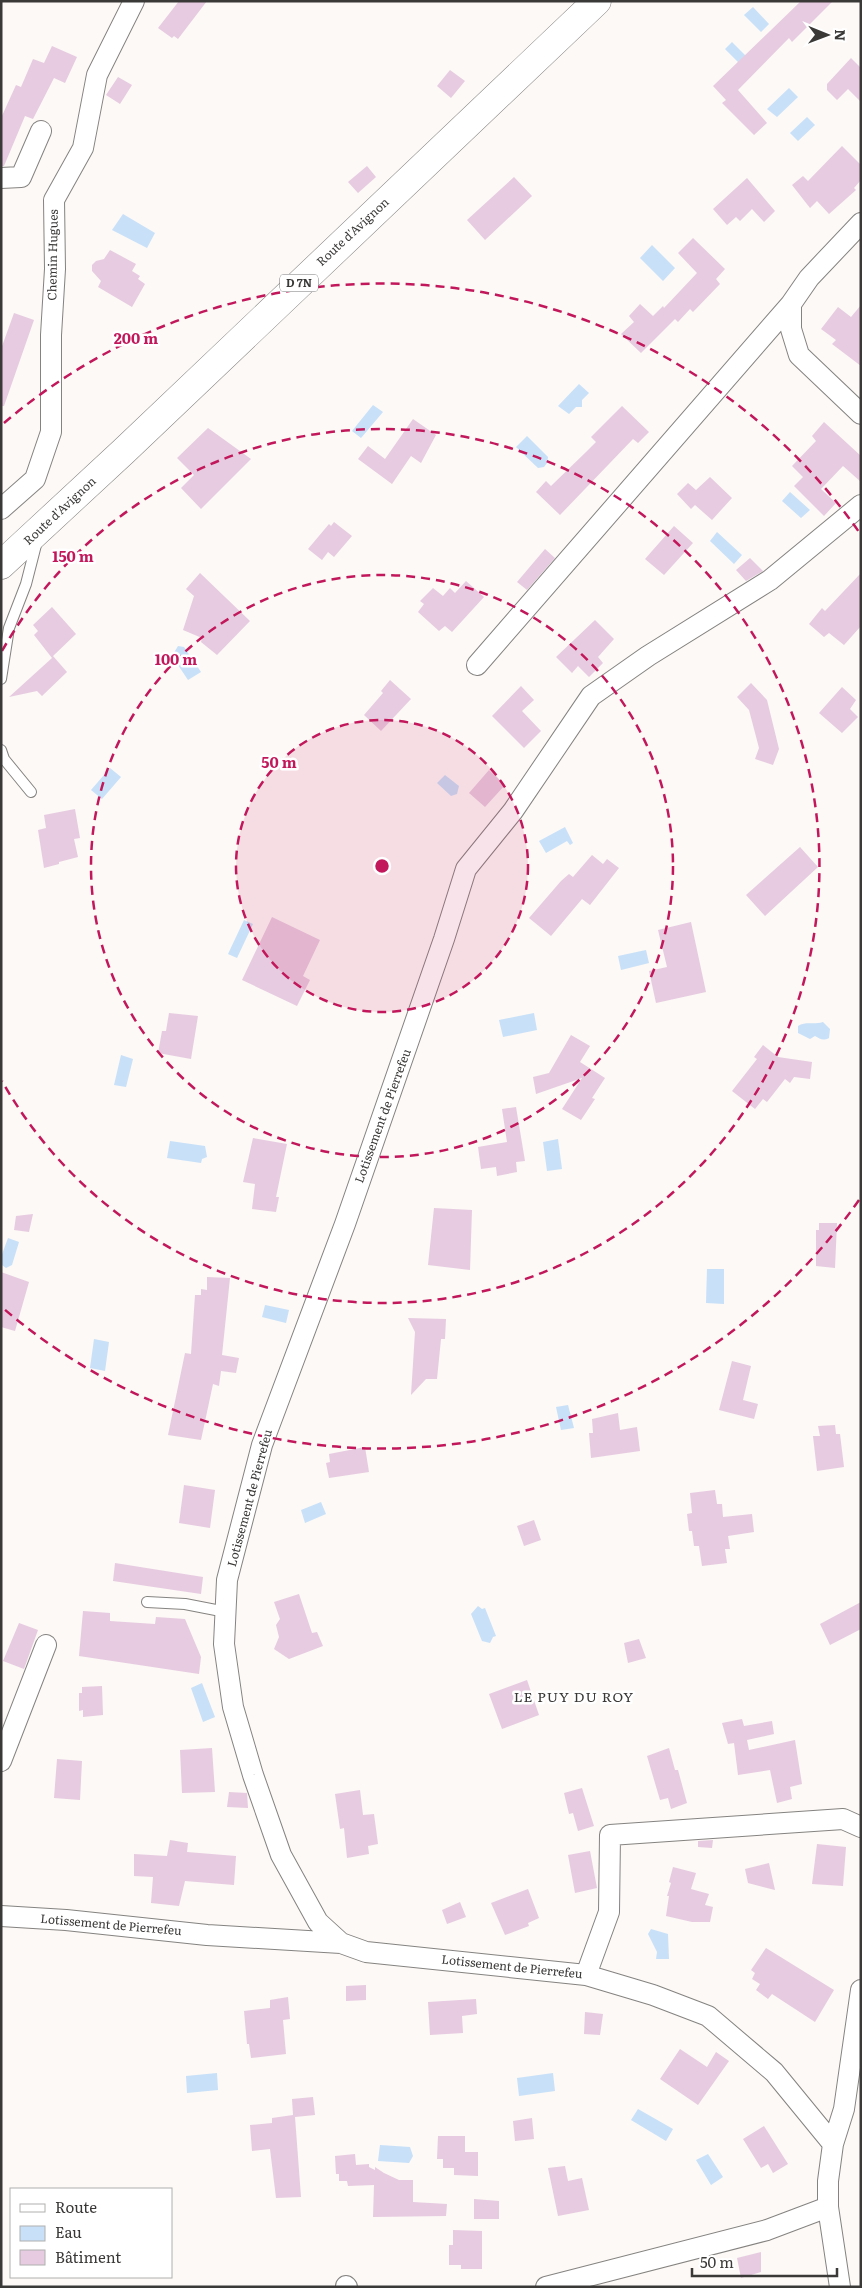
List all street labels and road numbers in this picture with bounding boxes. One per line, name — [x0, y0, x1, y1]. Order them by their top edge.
street label: Route d'Avignon — [312, 193, 393, 270]
street label: Chemin Hugues — [42, 209, 62, 301]
road number: D 7N — [280, 274, 318, 292]
street label: Route d'Avignon — [19, 472, 100, 549]
street label: Lotissement de Pierrefeu — [349, 1046, 415, 1185]
street label: Lotissement de Pierrefeu — [222, 1427, 276, 1569]
street label: Lotissement de Pierrefeu — [40, 1909, 183, 1939]
street label: Lotissement de Pierrefeu — [441, 1950, 584, 1982]

